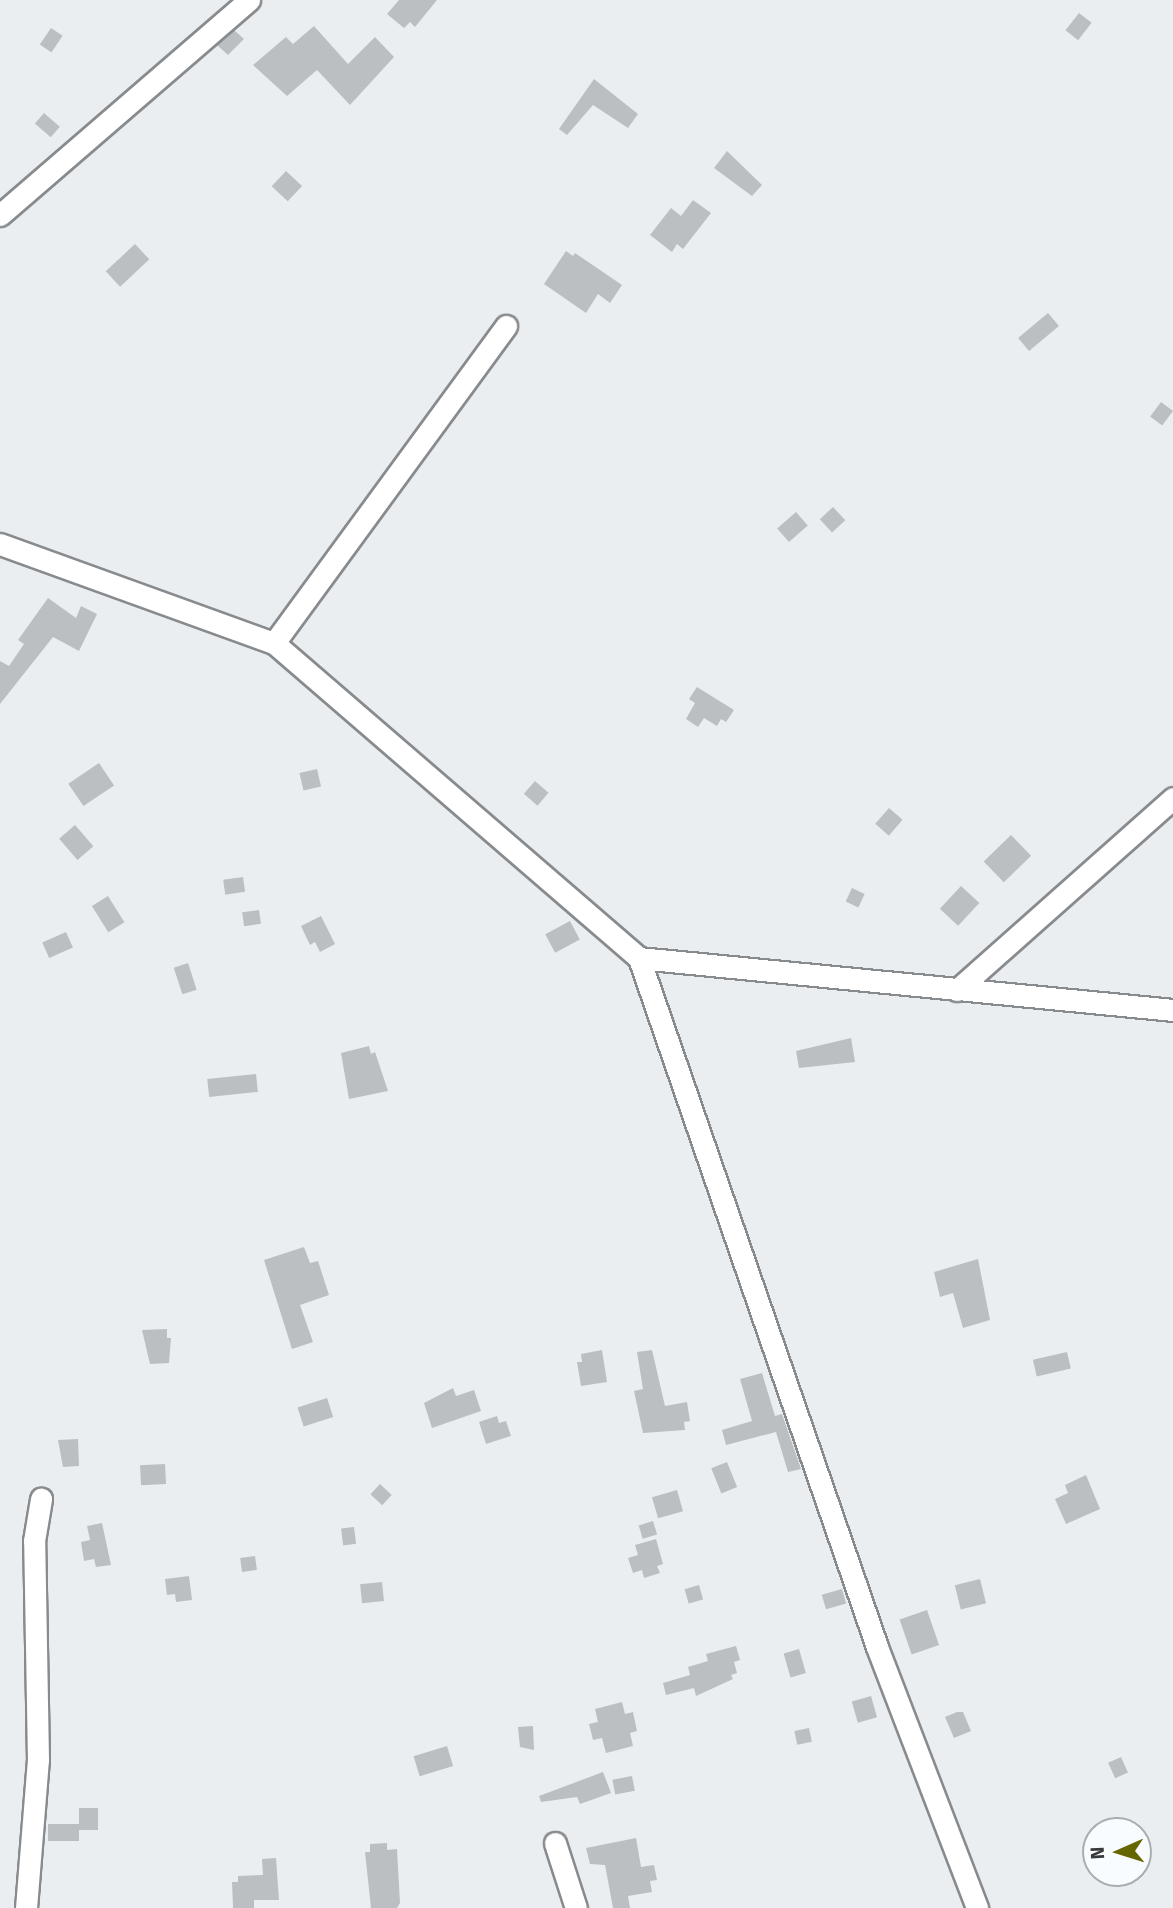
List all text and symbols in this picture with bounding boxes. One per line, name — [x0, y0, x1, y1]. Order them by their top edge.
north arrow — [1082, 1817, 1152, 1887]
text: N — [1086, 1846, 1109, 1860]

